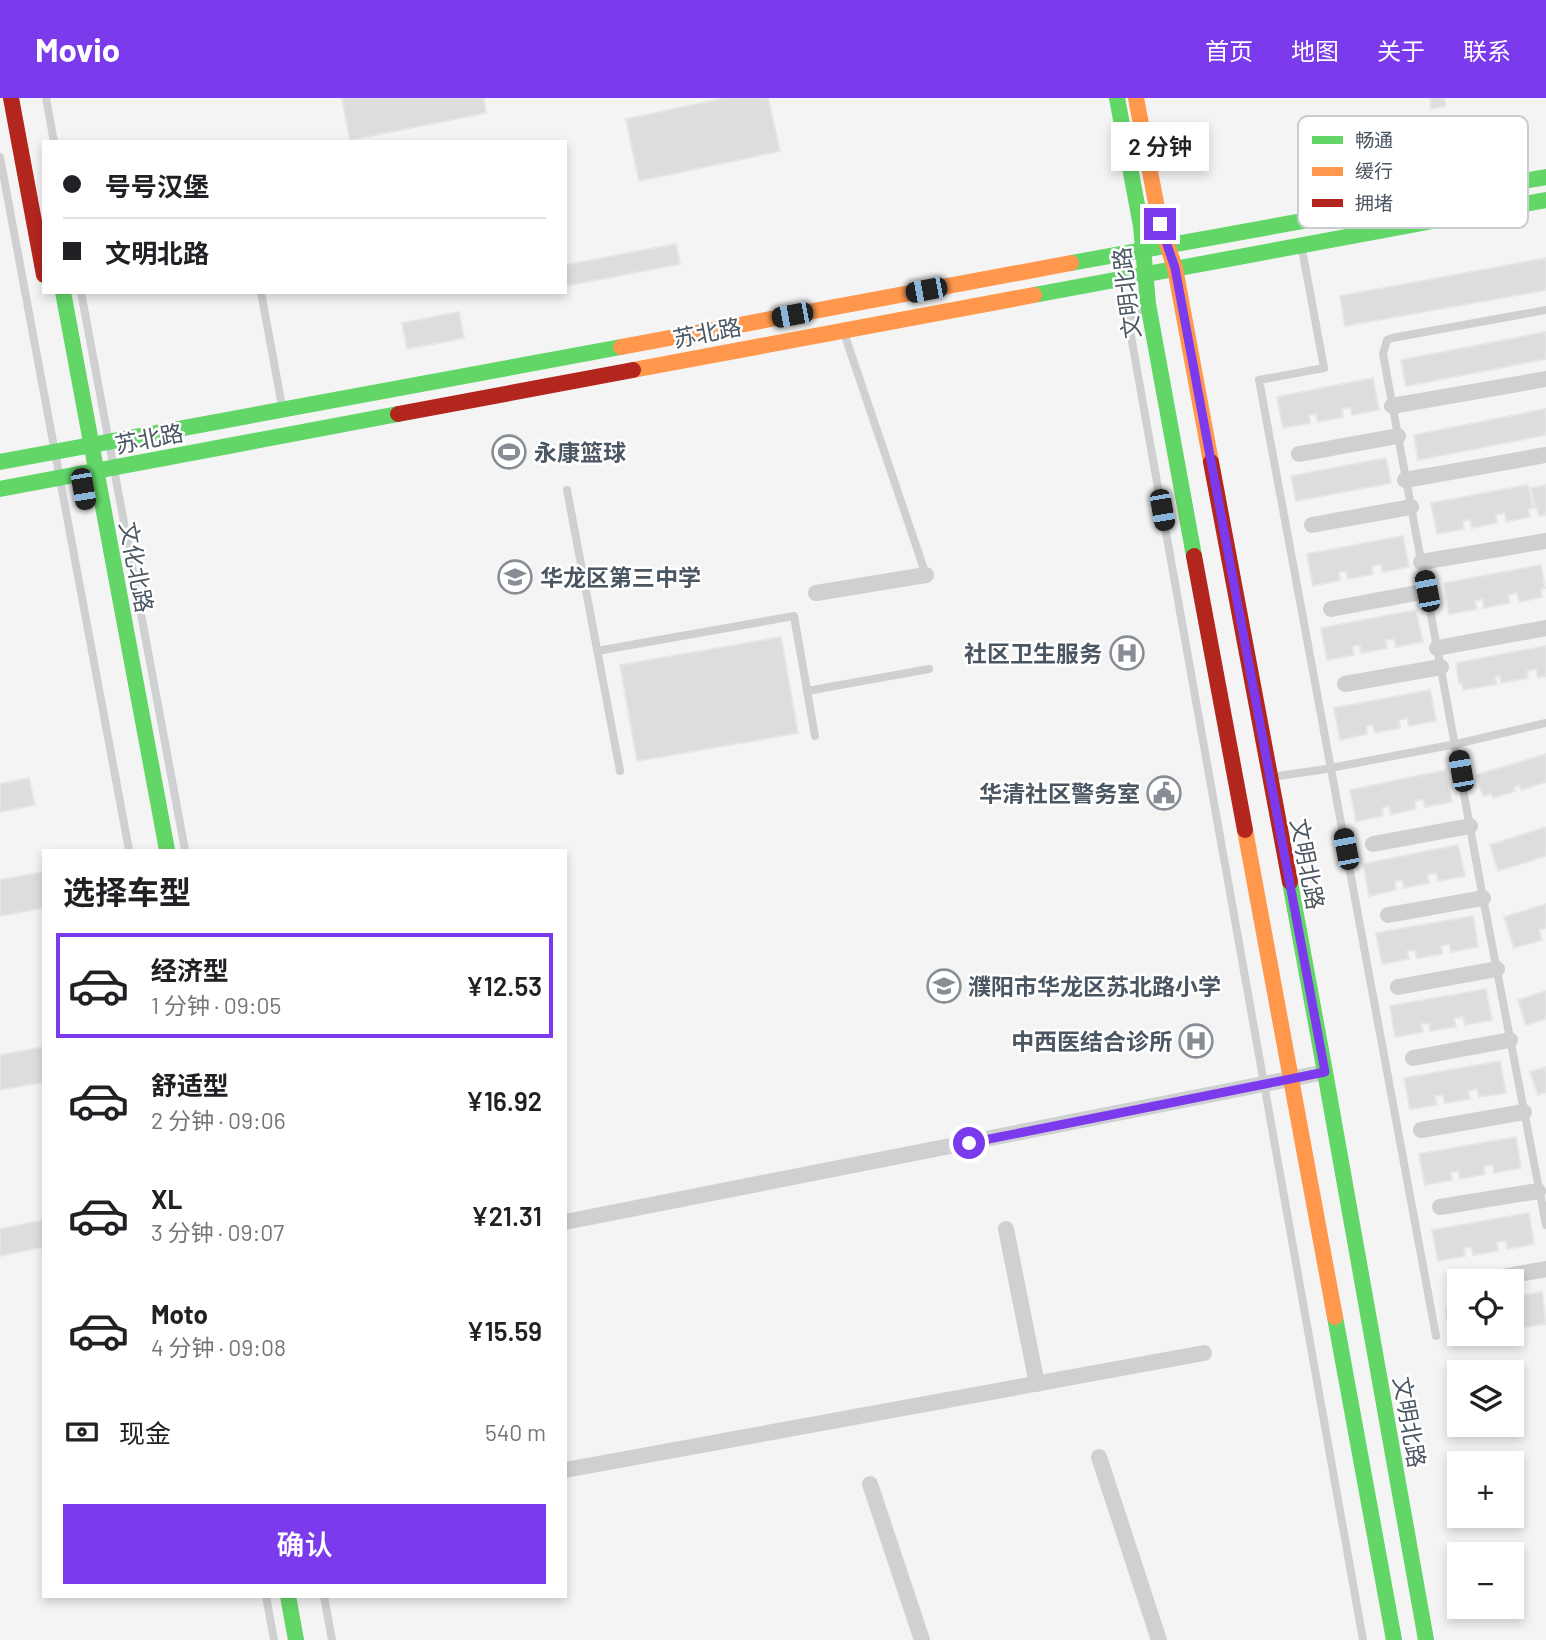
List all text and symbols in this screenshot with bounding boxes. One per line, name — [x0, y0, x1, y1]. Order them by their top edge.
text: Movio — [35, 29, 120, 69]
text: 首页 — [1205, 36, 1253, 65]
text: 地图 — [1291, 36, 1339, 65]
text: 关于 — [1377, 36, 1425, 65]
text: 联系 — [1463, 36, 1511, 65]
legend — [1298, 116, 1528, 228]
callout: 2 分钟 — [1111, 122, 1209, 172]
text: 畅通 — [1355, 128, 1393, 151]
text: 2 分钟 — [1128, 132, 1192, 160]
text: 缓行 — [1355, 159, 1393, 182]
text: 号号汉堡 — [105, 170, 209, 201]
text: 拥堵 — [1355, 191, 1393, 214]
route end — [1144, 208, 1176, 240]
text: 文明北路 — [105, 237, 209, 268]
street label: 文明北路 — [1106, 246, 1146, 340]
car — [904, 276, 949, 304]
car — [770, 301, 815, 329]
street label: 苏北路 — [670, 312, 744, 352]
street label: 苏北路 — [112, 418, 186, 458]
sports icon: 永康篮球 — [490, 433, 528, 471]
place label: 永康篮球 — [534, 438, 626, 466]
car — [70, 466, 97, 512]
car — [1149, 487, 1176, 533]
street label: 文化北路 — [114, 519, 160, 615]
school or university icon: 华龙区第三中学 — [496, 558, 534, 596]
place label: 华龙区第三中学 — [540, 563, 701, 591]
car — [1413, 568, 1442, 614]
hospital icon: 社区卫生服务 — [1108, 634, 1146, 672]
place label: 社区卫生服务 — [964, 639, 1102, 667]
car — [1448, 748, 1475, 794]
public building icon: 华清社区警务室 — [1145, 774, 1183, 812]
place label: 华清社区警务室 — [979, 779, 1140, 807]
street label: 文明北路 — [1285, 816, 1331, 912]
car — [1332, 826, 1361, 872]
text: 选择车型 — [63, 872, 191, 910]
icon: car — [67, 954, 130, 1017]
text: 经济型 — [151, 954, 229, 985]
school or university icon: 濮阳市华龙区苏北路小学 — [925, 967, 963, 1005]
text: ¥12.53 — [466, 970, 542, 1001]
place label: 濮阳市华龙区苏北路小学 — [968, 972, 1221, 1000]
text: 1 分钟 · 09:05 — [151, 991, 281, 1019]
hospital icon: 中西医结合诊所 — [1177, 1022, 1215, 1060]
place label: 中西医结合诊所 — [1011, 1027, 1172, 1055]
icon: car — [67, 1069, 130, 1132]
text: 舒适型 — [151, 1069, 229, 1100]
text: ¥16.92 — [466, 1085, 542, 1116]
text: 2 分钟 · 09:06 — [151, 1106, 286, 1134]
route start — [953, 1127, 985, 1159]
text: XL — [151, 1183, 182, 1214]
icon: car — [67, 1184, 130, 1247]
text: ¥21.31 — [471, 1200, 542, 1231]
text: 3 分钟 · 09:07 — [151, 1218, 284, 1246]
map controls — [1447, 1269, 1524, 1619]
button: locate — [1447, 1269, 1524, 1346]
text: Moto — [151, 1298, 208, 1329]
icon: car — [67, 1299, 130, 1362]
text: ¥15.59 — [467, 1315, 542, 1346]
text: 4 分钟 · 09:08 — [151, 1333, 286, 1361]
button: layers — [1447, 1360, 1524, 1437]
street label: 文明北路 — [1388, 1374, 1432, 1470]
icon: cash — [63, 1413, 101, 1451]
text: 现金 — [119, 1417, 171, 1448]
text: 540 m — [485, 1418, 546, 1446]
button: + — [1447, 1451, 1524, 1528]
button: 确认 — [63, 1504, 546, 1584]
button: − — [1447, 1542, 1524, 1619]

